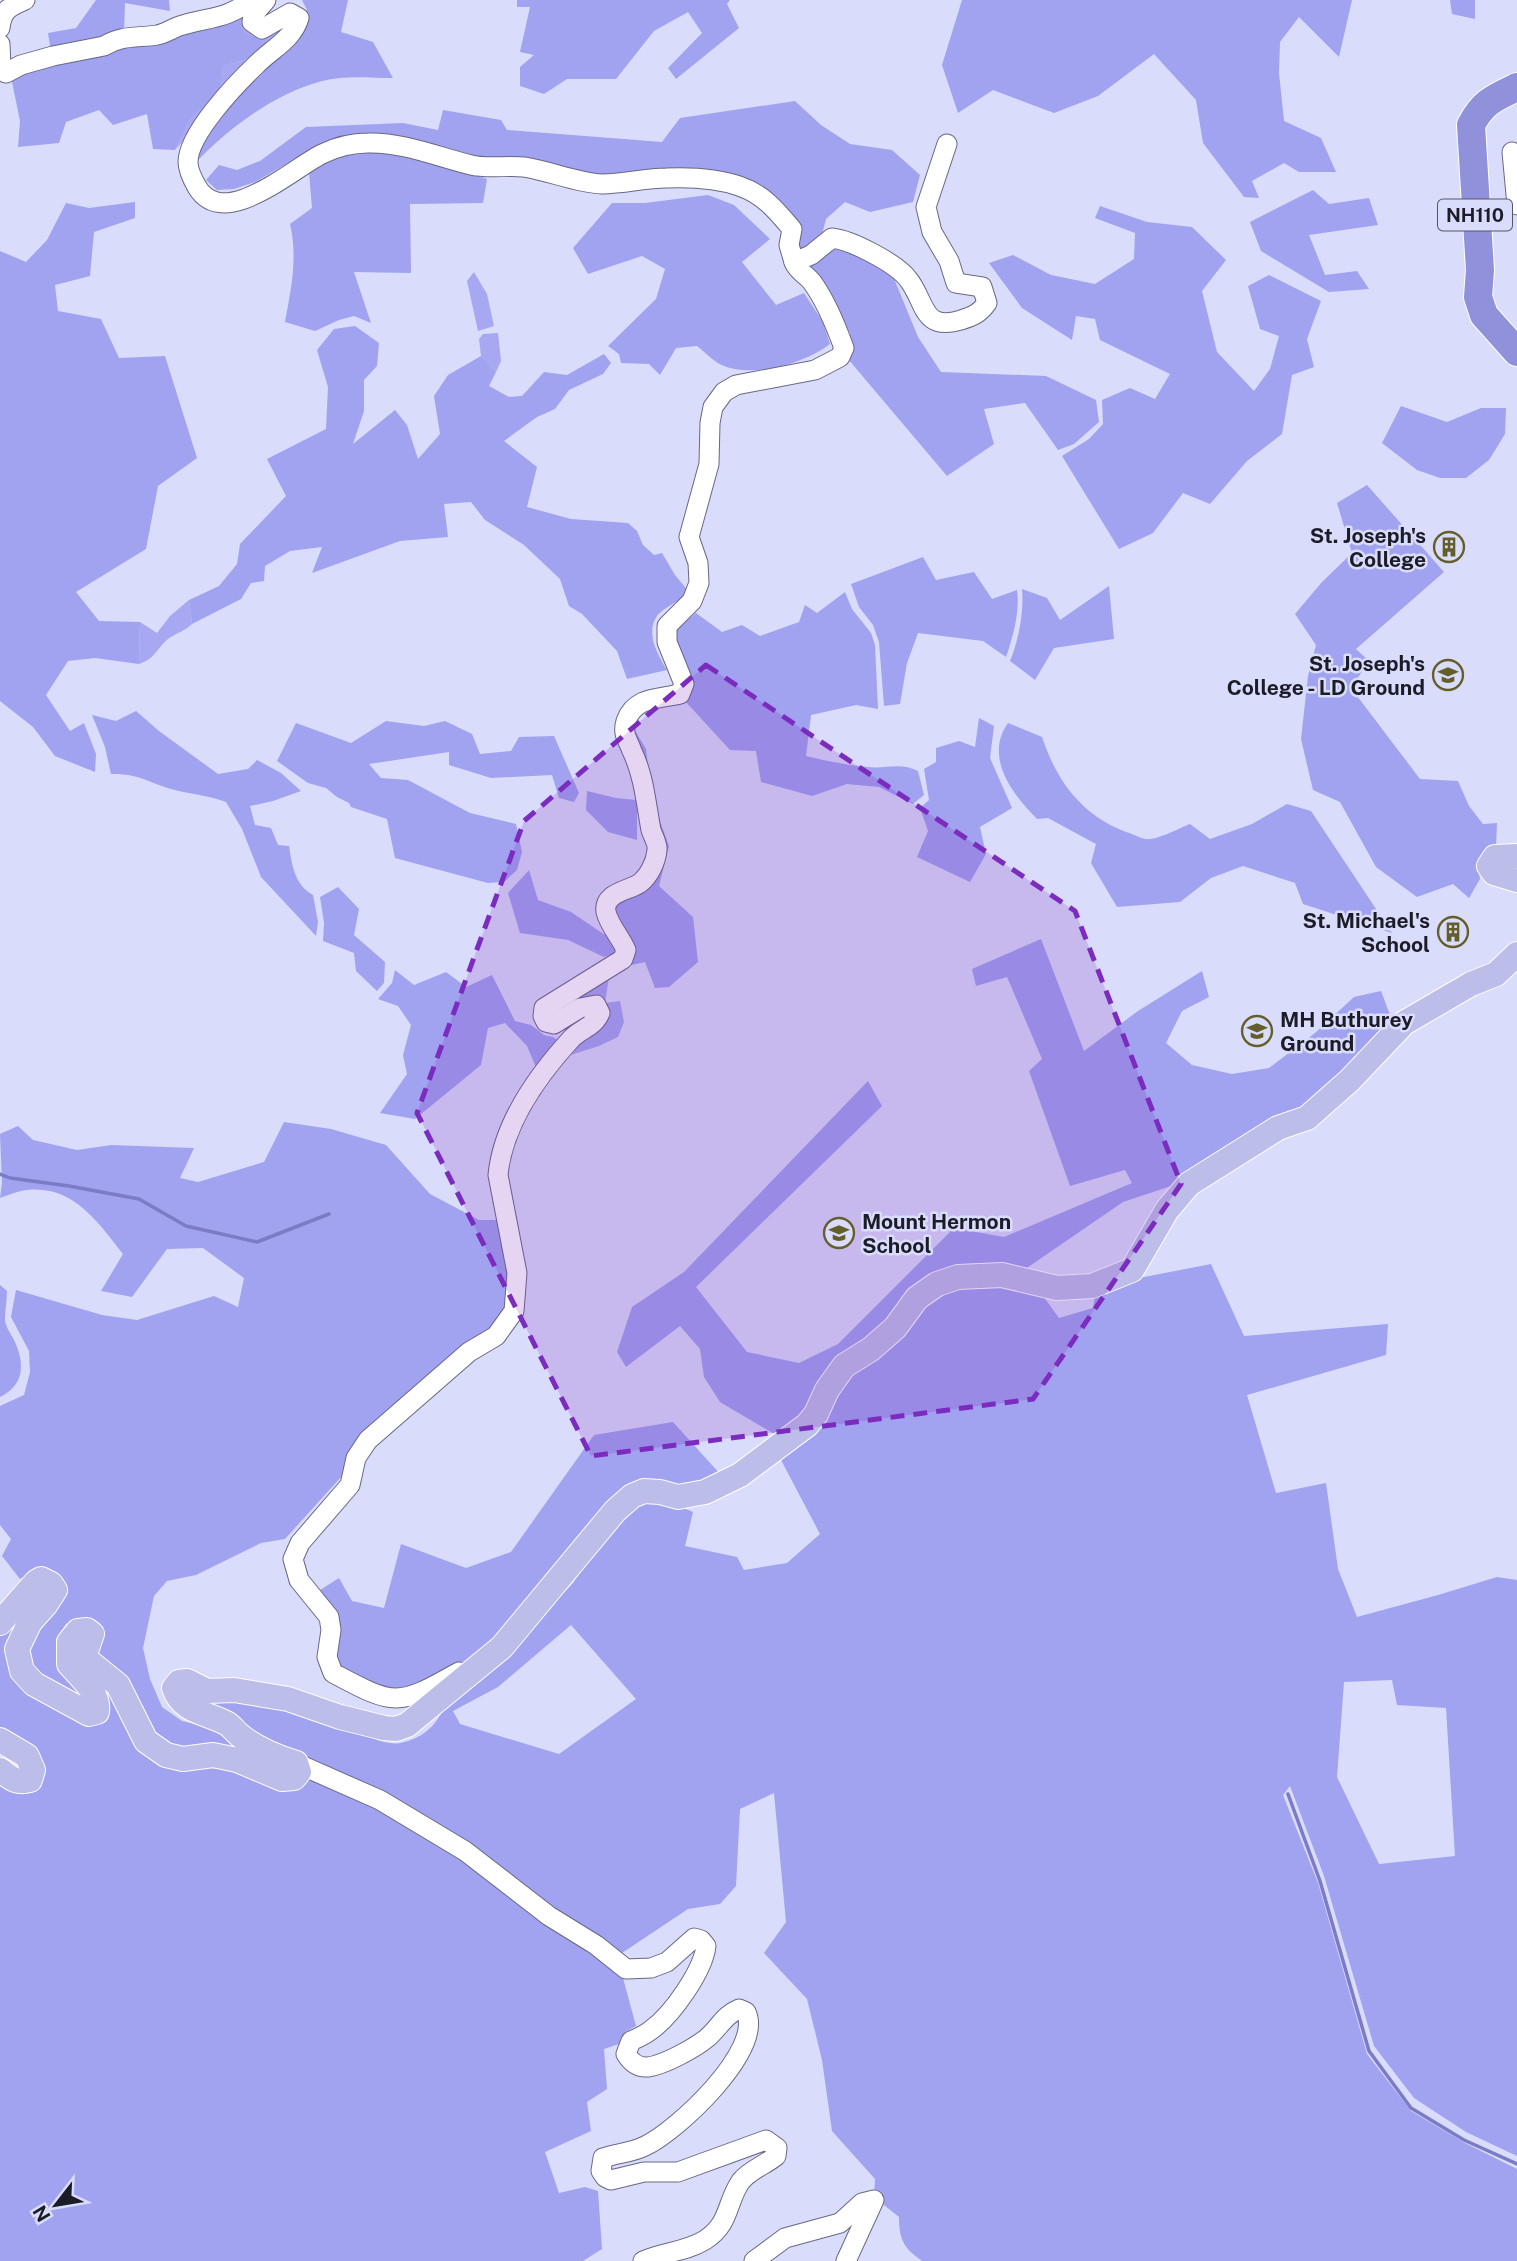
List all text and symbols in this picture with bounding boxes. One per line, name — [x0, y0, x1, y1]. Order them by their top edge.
road number: NH110 — [1438, 200, 1512, 230]
place label: St. Joseph's College — [1310, 523, 1426, 572]
building icon: St. Joseph's College — [1432, 530, 1466, 564]
place label: St. Joseph's College - LD Ground — [1227, 651, 1425, 700]
school or university icon: St. Joseph's College - LD Ground — [1431, 658, 1465, 692]
place label: St. Michael's School — [1303, 908, 1430, 957]
building icon: St. Michael's School — [1436, 915, 1470, 949]
place label: MH Buthurey Ground — [1280, 1007, 1413, 1056]
school or university icon: MH Buthurey Ground — [1240, 1014, 1274, 1048]
place label: Mount Hermon School — [862, 1209, 1011, 1258]
school or university icon: Mount Hermon School — [822, 1216, 856, 1250]
north arrow — [21, 2170, 91, 2240]
text: N — [28, 2202, 55, 2226]

